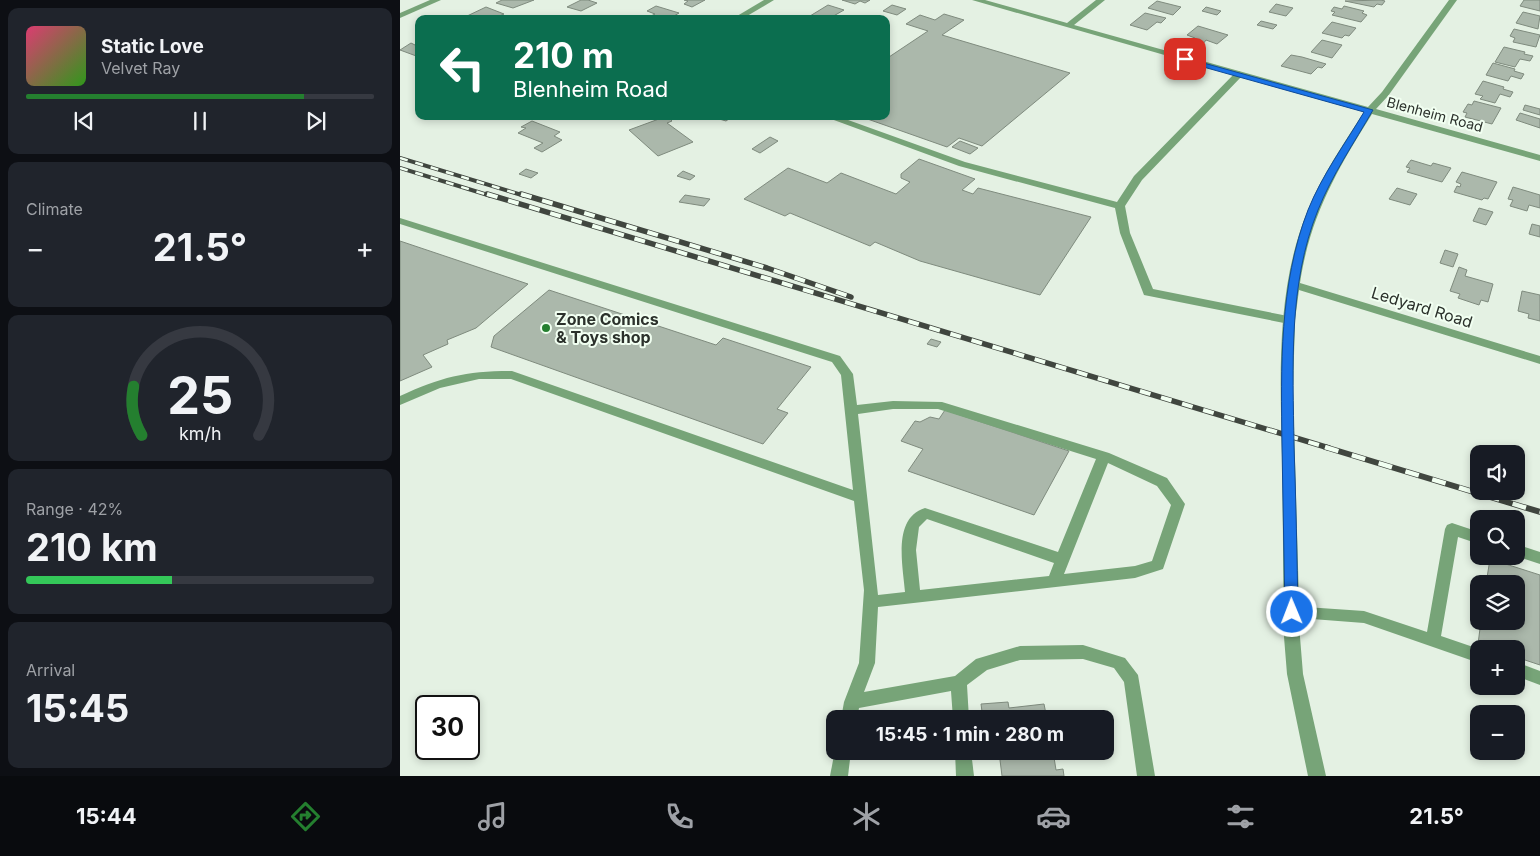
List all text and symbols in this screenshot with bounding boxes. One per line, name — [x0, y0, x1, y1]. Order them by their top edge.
text: 210 m — [513, 34, 614, 76]
text: Static Love — [101, 35, 204, 58]
icon: left — [430, 35, 495, 100]
pin — [1164, 38, 1206, 80]
icon: arrive — [1171, 45, 1199, 73]
text: Velvet Ray — [101, 58, 180, 78]
text: Blenheim Road — [513, 76, 668, 102]
street label: Blenheim Road — [1385, 93, 1485, 135]
icon: previous — [70, 107, 98, 135]
icon: pause — [186, 107, 214, 135]
icon: next — [302, 107, 330, 135]
text: Climate — [26, 199, 83, 219]
text: 21.5° — [153, 224, 247, 270]
text: − — [26, 231, 45, 265]
text: + — [355, 231, 374, 265]
street label: Ledyard Road — [1369, 282, 1475, 332]
place label: Zone Comics & Toys shop — [556, 309, 659, 347]
marker: Zone Comics & Toys shop — [540, 322, 552, 334]
text: 25 — [167, 364, 233, 427]
text: km/h — [179, 423, 221, 444]
map controls — [1470, 445, 1525, 760]
button: sound — [1470, 445, 1525, 500]
text: Range · 42% — [26, 499, 123, 519]
button: search — [1470, 510, 1525, 565]
text: 210 km — [26, 524, 158, 570]
button: layers — [1470, 575, 1525, 630]
position arrow — [1265, 585, 1317, 637]
button: + — [1470, 640, 1525, 695]
text: Arrival — [26, 660, 75, 680]
text: 15:45 — [26, 685, 129, 731]
speed limit sign: 30 — [415, 695, 480, 760]
button: − — [1470, 705, 1525, 760]
text: 15:45 · 1 min · 280 m — [876, 723, 1064, 746]
icon: directions — [288, 799, 323, 834]
icon: music — [475, 799, 510, 834]
icon: phone — [662, 799, 697, 834]
icon: climate — [849, 799, 884, 834]
icon: car — [1036, 799, 1071, 834]
icon: filters — [1223, 799, 1258, 834]
text: 15:44 — [76, 803, 137, 829]
text: 21.5° — [1409, 803, 1464, 829]

